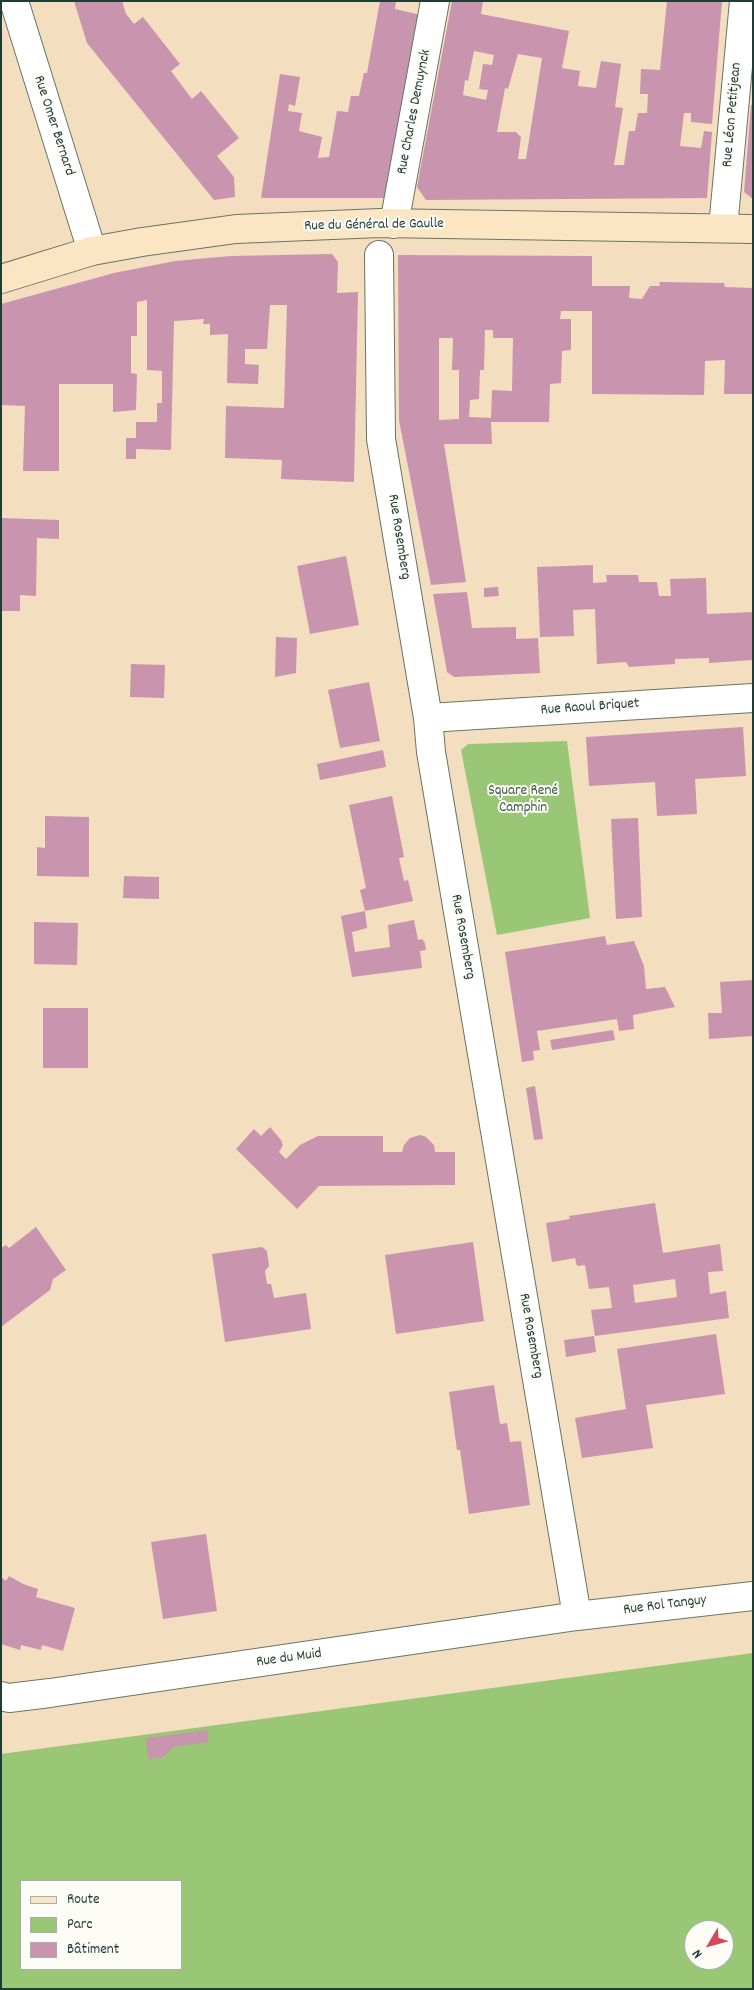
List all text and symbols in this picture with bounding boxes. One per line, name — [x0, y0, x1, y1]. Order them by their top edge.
street label: Rue Charles Demuynck — [394, 48, 436, 176]
street label: Rue Léon Petitjean — [719, 62, 747, 168]
street label: Rue Omer Bernard — [28, 74, 78, 178]
street label: Rue du Général de Gaulle — [304, 216, 444, 236]
street label: Rue Rosemberg — [382, 493, 414, 581]
street label: Rue Raoul Briquet — [540, 696, 640, 720]
park label: Square René Camphin — [488, 783, 558, 818]
street label: Rue Rosemberg — [446, 893, 478, 981]
street label: Rue Rosemberg — [514, 1292, 546, 1380]
street label: Rue Rol Tanguy — [622, 1592, 708, 1620]
street label: Rue du Muid — [255, 1646, 323, 1672]
legend — [20, 1880, 182, 1970]
text: Route — [67, 1889, 100, 1911]
text: Parc — [67, 1914, 92, 1936]
north arrow — [684, 1920, 734, 1970]
text: Bâtiment — [67, 1939, 119, 1961]
text: N — [688, 1945, 708, 1962]

